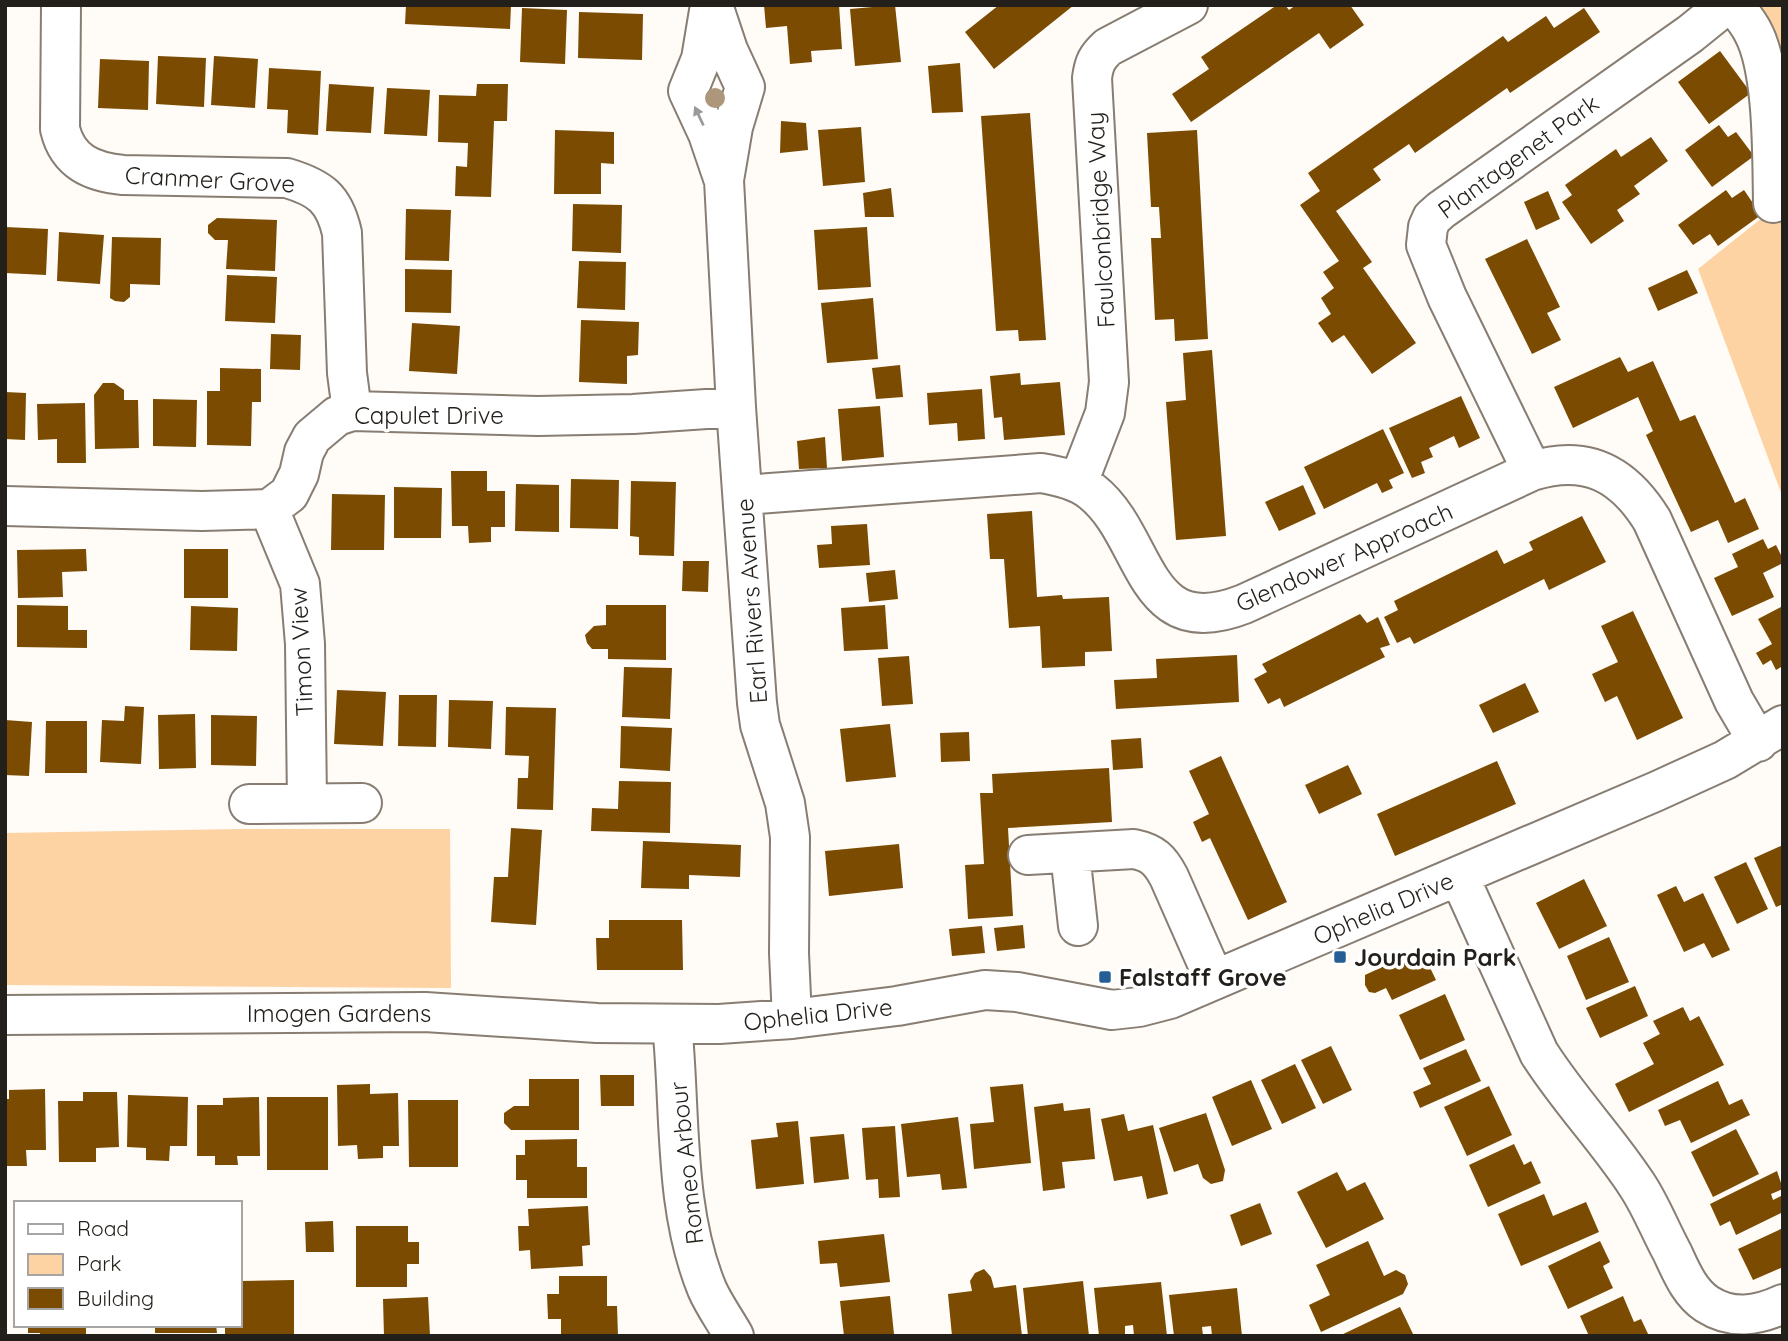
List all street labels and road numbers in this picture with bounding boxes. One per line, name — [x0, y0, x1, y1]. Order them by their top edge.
street label: Plantagenet Park — [1432, 87, 1604, 225]
street label: Faulconbridge Way — [1079, 111, 1121, 329]
street label: Cranmer Grove — [124, 160, 296, 198]
street label: Capulet Drive — [354, 400, 504, 430]
street label: Glendower Approach — [1231, 496, 1457, 618]
street label: Earl Rivers Avenue — [729, 497, 773, 705]
street label: Timon View — [283, 587, 319, 717]
street label: Ophelia Drive — [1308, 865, 1458, 951]
street label: Ophelia Drive — [742, 991, 894, 1037]
street label: Imogen Gardens — [247, 998, 431, 1028]
street label: Romeo Arbour — [663, 1080, 709, 1246]

